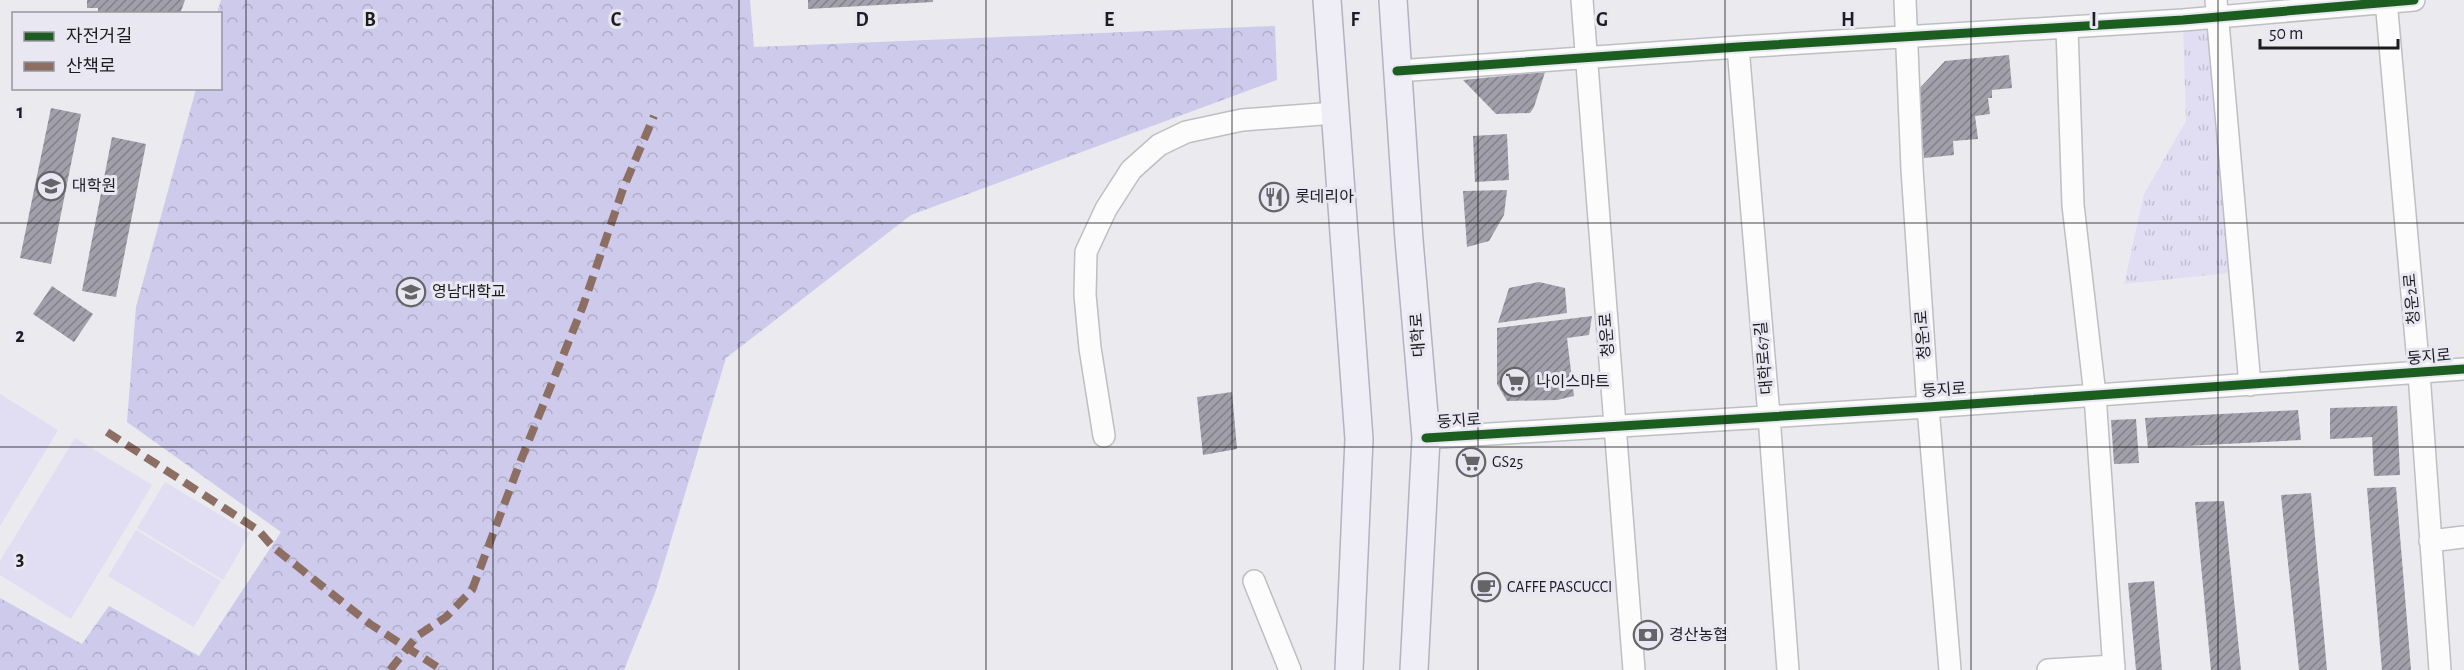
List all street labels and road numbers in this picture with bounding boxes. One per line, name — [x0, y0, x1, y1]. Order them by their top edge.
street label: 청운2로 — [2402, 272, 2422, 325]
street label: 청운1로 — [1913, 309, 1933, 360]
street label: 대학로 — [1407, 312, 1428, 358]
street label: 청운로 — [1597, 312, 1617, 358]
street label: 대학로67길 — [1752, 321, 1775, 395]
street label: 둥지로 — [2406, 347, 2452, 367]
street label: 둥지로 — [1921, 380, 1967, 400]
street label: 둥지로 — [1436, 411, 1482, 431]

